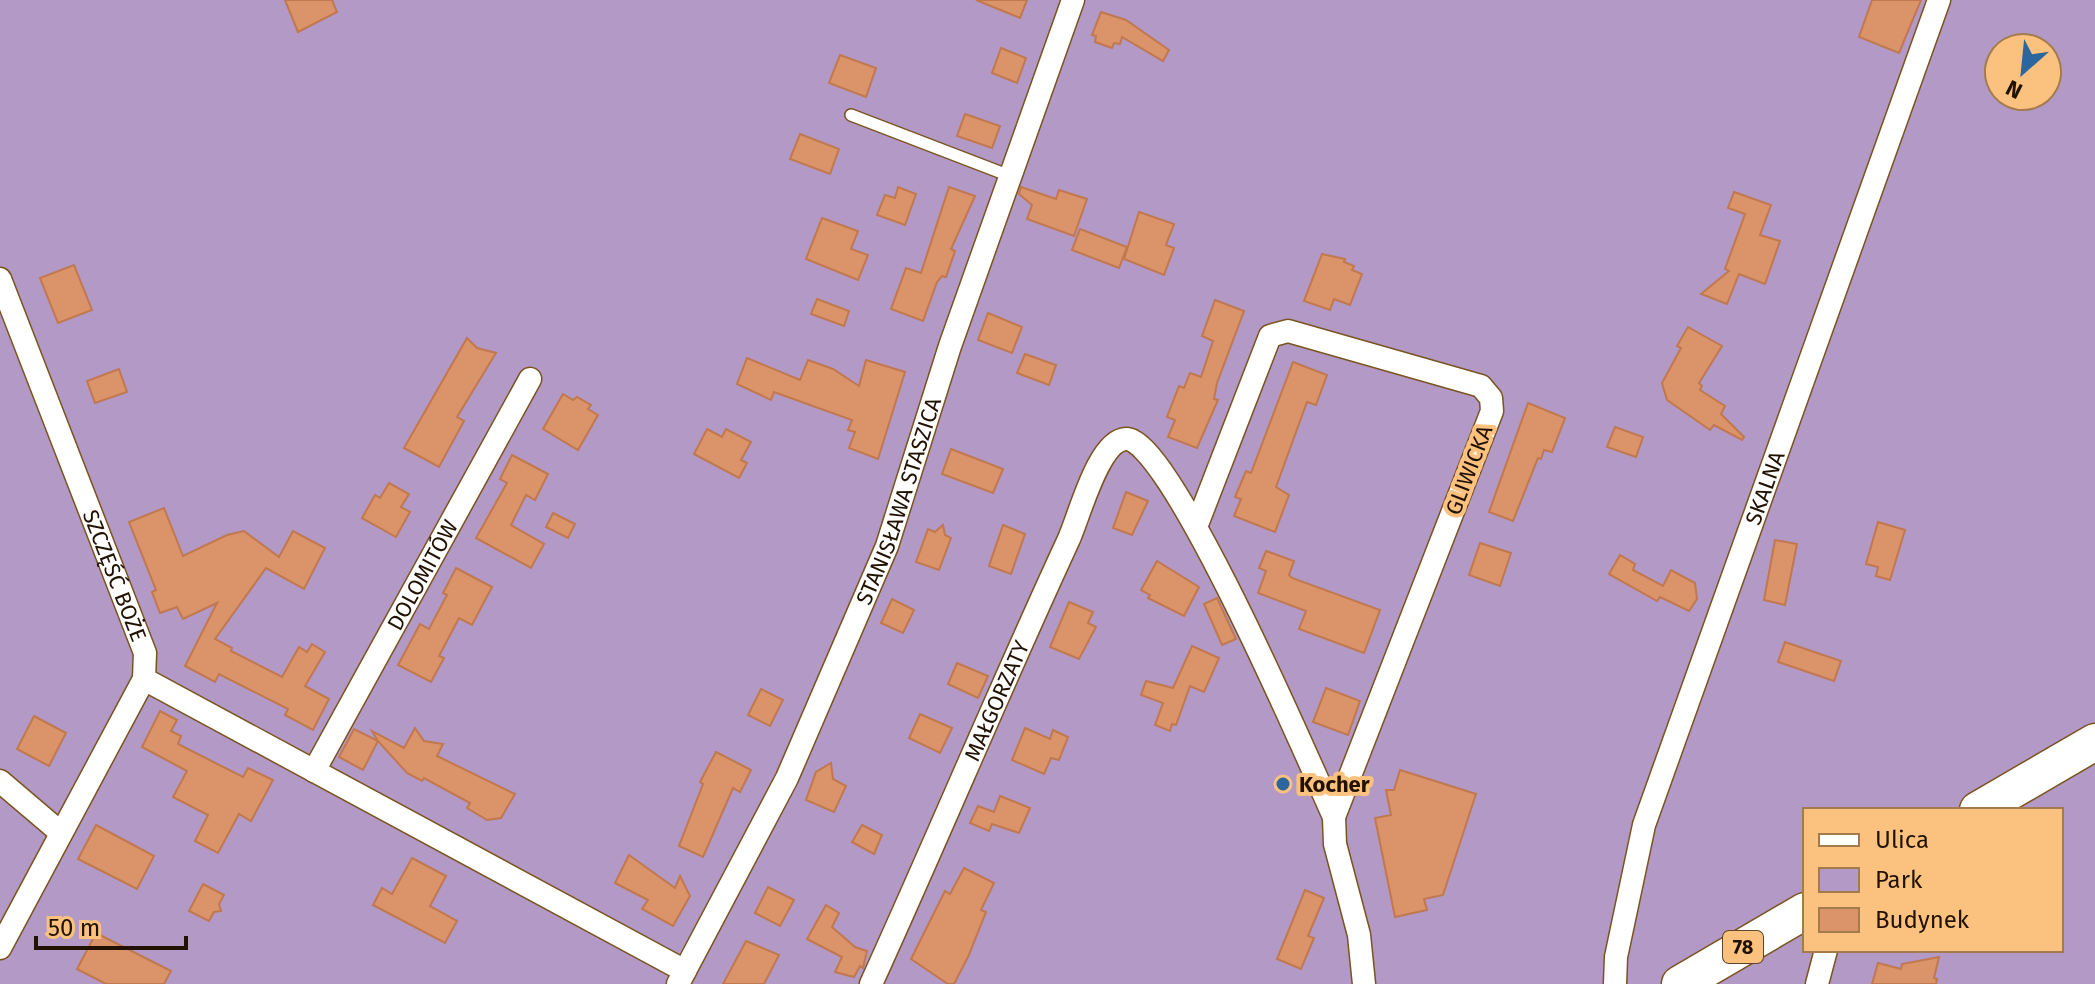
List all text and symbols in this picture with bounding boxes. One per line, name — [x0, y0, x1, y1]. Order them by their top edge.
north arrow — [1983, 32, 2063, 112]
text: N — [2002, 74, 2027, 105]
street label: STANISŁAWA STASZICA — [850, 394, 947, 609]
street label: GLIWICKA — [1440, 421, 1499, 519]
street label: SKALNA — [1739, 447, 1790, 528]
street label: SZCZĘŚĆ BOŻE — [77, 506, 153, 645]
street label: DOLOMITÓW — [381, 515, 463, 635]
street label: MAŁGORZATY — [958, 636, 1035, 765]
place label: Kocher — [1299, 771, 1370, 798]
marker: Kocher — [1274, 775, 1292, 793]
legend — [1803, 808, 2063, 952]
text: Ulica — [1875, 826, 1929, 854]
text: Park — [1875, 866, 1923, 894]
scale bar — [36, 900, 186, 950]
text: Budynek — [1875, 906, 1970, 934]
text: 50 m — [48, 914, 100, 942]
road number: 78 — [1723, 931, 1763, 963]

